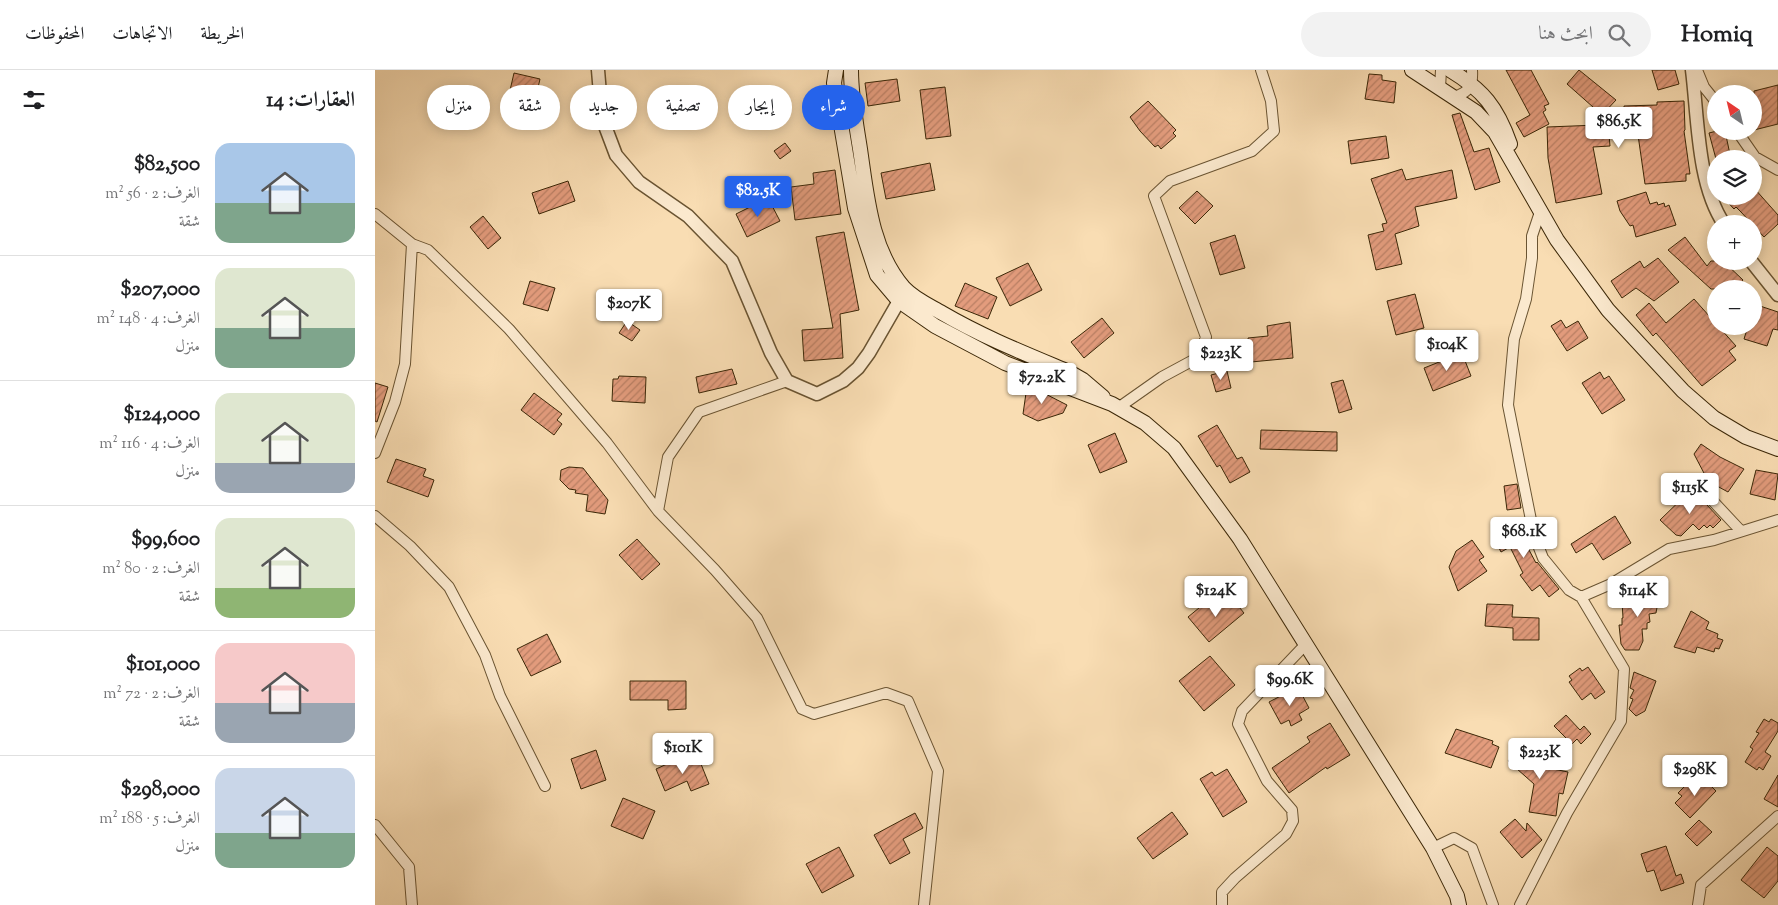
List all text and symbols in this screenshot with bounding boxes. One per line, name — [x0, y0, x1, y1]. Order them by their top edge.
search box — [1301, 12, 1651, 57]
text: Homiq — [1681, 18, 1753, 52]
text: ابحث هنا — [1538, 21, 1593, 48]
icon: search — [1605, 21, 1633, 49]
text: المحفوظات — [25, 22, 84, 48]
text: الاتجاهات — [112, 22, 172, 48]
text: الخريطة — [200, 22, 244, 48]
chip: منزل — [427, 85, 490, 130]
chip: شقة — [500, 85, 560, 130]
chip: جديد — [570, 85, 637, 130]
chip: تصفية — [647, 85, 718, 130]
chip: إيجار — [728, 85, 792, 130]
chip: شراء — [802, 85, 865, 130]
north arrow — [1707, 85, 1763, 140]
map controls — [1707, 85, 1762, 335]
icon: filters — [20, 86, 48, 114]
text: العقارات: 14 — [266, 86, 355, 116]
pin: $86.5K — [1578, 106, 1660, 149]
text: $86.5K — [1596, 111, 1642, 134]
text: $82,500 — [134, 150, 200, 180]
button: layers — [1707, 150, 1762, 205]
icon: home — [255, 163, 315, 223]
pin: $82.5K — [717, 176, 799, 218]
text: $82.5K — [736, 180, 780, 203]
text: الغرف: 2 · 56 m² — [105, 183, 200, 206]
text: شقة — [179, 211, 200, 234]
button: + — [1707, 215, 1762, 270]
text: $207,000 — [120, 275, 200, 305]
button: − — [1707, 280, 1762, 335]
icon: home — [255, 288, 315, 348]
pin: $207K — [594, 288, 664, 331]
text: $207K — [607, 293, 651, 316]
text: الغرف: 4 · 148 m² — [97, 308, 200, 331]
pin: $104K — [1412, 330, 1482, 372]
text: $104K — [1426, 334, 1468, 357]
text: منزل — [175, 336, 200, 359]
pin: $223K — [1186, 338, 1256, 381]
text: $223K — [1200, 343, 1242, 366]
pin: $72.2K — [1001, 362, 1083, 405]
text: $72.2K — [1019, 367, 1065, 390]
text: $124,000 — [123, 400, 200, 430]
icon: home — [255, 413, 315, 473]
text: الغرف: 4 · 116 m² — [99, 433, 200, 456]
text: منزل — [175, 461, 200, 484]
pin: $115K — [1655, 472, 1725, 515]
text: $115K — [1672, 477, 1708, 500]
pin: $68.1K — [1483, 516, 1565, 559]
text: $68.1K — [1501, 521, 1547, 544]
text: $99,600 — [131, 525, 200, 555]
icon: home — [255, 538, 315, 598]
text: الغرف: 2 · 80 m² — [102, 558, 200, 581]
pin: $124K — [1181, 576, 1251, 618]
pin: $114K — [1603, 576, 1673, 618]
text: $124K — [1195, 580, 1237, 603]
text: $114K — [1618, 580, 1658, 603]
text: شقة — [179, 586, 200, 609]
text: $101,000 — [126, 650, 200, 680]
icon: home — [255, 663, 315, 723]
pin: $99.6K — [1249, 664, 1331, 707]
text: $99.6K — [1266, 669, 1314, 692]
text: الغرف: 2 · 72 m² — [103, 683, 200, 706]
text: شقة — [179, 711, 200, 734]
pin: $101K — [648, 732, 718, 775]
text: $101K — [663, 737, 703, 760]
pin: $223K — [1505, 738, 1575, 780]
text: $223K — [1519, 742, 1561, 765]
pin: $298K — [1660, 754, 1730, 797]
text: $298K — [1673, 759, 1717, 782]
text: $298,000 — [121, 775, 200, 805]
icon: home — [255, 788, 315, 848]
text: الغرف: 5 · 188 m² — [99, 808, 200, 831]
text: منزل — [175, 836, 200, 859]

